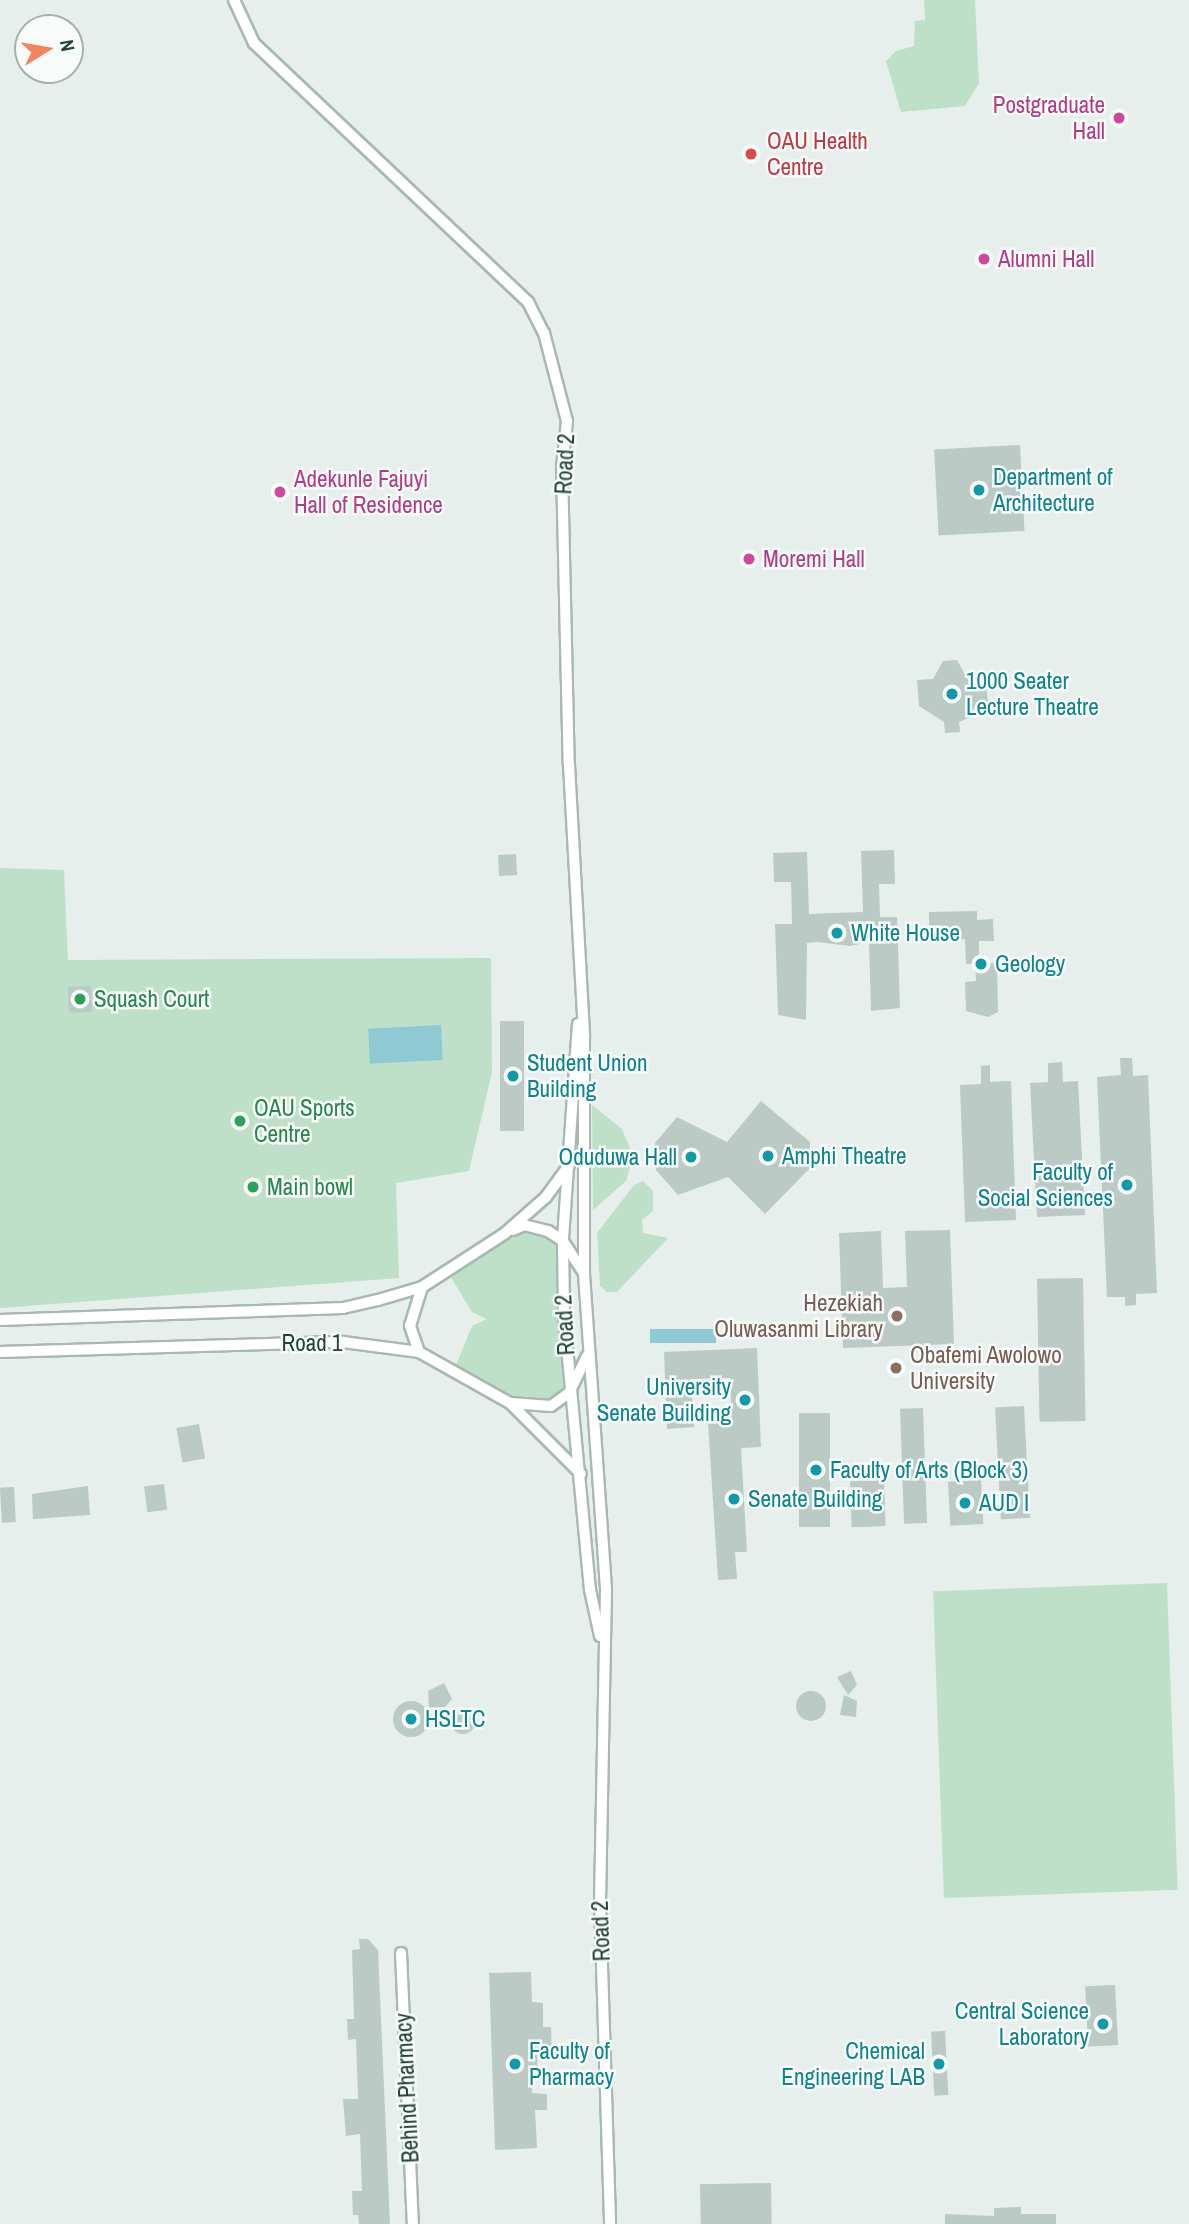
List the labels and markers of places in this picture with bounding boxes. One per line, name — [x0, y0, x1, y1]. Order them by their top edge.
place label: Postgraduate Hall — [993, 91, 1105, 145]
marker: Postgraduate Hall — [1111, 110, 1127, 126]
place label: OAU Health Centre — [767, 127, 868, 181]
marker: OAU Health Centre — [741, 144, 761, 164]
place label: Alumni Hall — [998, 245, 1094, 273]
marker: Alumni Hall — [976, 251, 992, 267]
place label: Department of Architecture — [993, 463, 1113, 517]
place label: Adekunle Fajuyi Hall of Residence — [294, 465, 443, 519]
marker: Department of Architecture — [971, 482, 987, 498]
marker: Adekunle Fajuyi Hall of Residence — [272, 484, 288, 500]
place label: Moremi Hall — [763, 545, 865, 573]
marker: Moremi Hall — [741, 551, 757, 567]
place label: 1000 Seater Lecture Theatre — [966, 667, 1099, 721]
marker: 1000 Seater Lecture Theatre — [944, 686, 960, 702]
place label: White House — [851, 919, 960, 947]
marker: White House — [829, 925, 845, 941]
place label: Geology — [995, 950, 1065, 978]
marker: Geology — [973, 956, 989, 972]
place label: Squash Court — [94, 985, 209, 1013]
marker: Squash Court — [72, 991, 88, 1007]
place label: Student Union Building — [527, 1049, 648, 1103]
marker: Student Union Building — [505, 1068, 521, 1084]
place label: OAU Sports Centre — [254, 1094, 355, 1148]
marker: OAU Sports Centre — [232, 1113, 248, 1129]
place label: Amphi Theatre — [782, 1142, 907, 1170]
place label: Oduduwa Hall — [559, 1143, 677, 1171]
marker: Amphi Theatre — [760, 1148, 776, 1164]
marker: Oduduwa Hall — [683, 1149, 699, 1165]
place label: Faculty of Social Sciences — [978, 1158, 1113, 1212]
place label: Main bowl — [267, 1173, 353, 1201]
marker: Faculty of Social Sciences — [1119, 1177, 1135, 1193]
marker: Main bowl — [245, 1179, 261, 1195]
place label: Hezekiah Oluwasanmi Library — [714, 1289, 883, 1343]
marker: Hezekiah Oluwasanmi Library — [889, 1308, 905, 1324]
place label: Obafemi Awolowo University — [910, 1341, 1063, 1395]
marker: Obafemi Awolowo University — [888, 1360, 904, 1376]
place label: University Senate Building — [597, 1373, 731, 1427]
marker: University Senate Building — [737, 1392, 753, 1408]
place label: Faculty of Arts (Block 3) — [830, 1456, 1029, 1484]
marker: Faculty of Arts (Block 3) — [808, 1462, 824, 1478]
place label: Senate Building — [748, 1485, 882, 1513]
place label: AUD I — [979, 1489, 1029, 1517]
marker: Senate Building — [726, 1491, 742, 1507]
marker: AUD I — [957, 1495, 973, 1511]
place label: HSLTC — [425, 1705, 485, 1733]
marker: HSLTC — [403, 1711, 419, 1727]
place label: Central Science Laboratory — [955, 1997, 1089, 2051]
marker: Central Science Laboratory — [1095, 2016, 1111, 2032]
place label: Faculty of Pharmacy — [529, 2037, 614, 2091]
place label: Chemical Engineering LAB — [781, 2037, 925, 2091]
marker: Faculty of Pharmacy — [507, 2056, 523, 2072]
marker: Chemical Engineering LAB — [931, 2056, 947, 2072]

